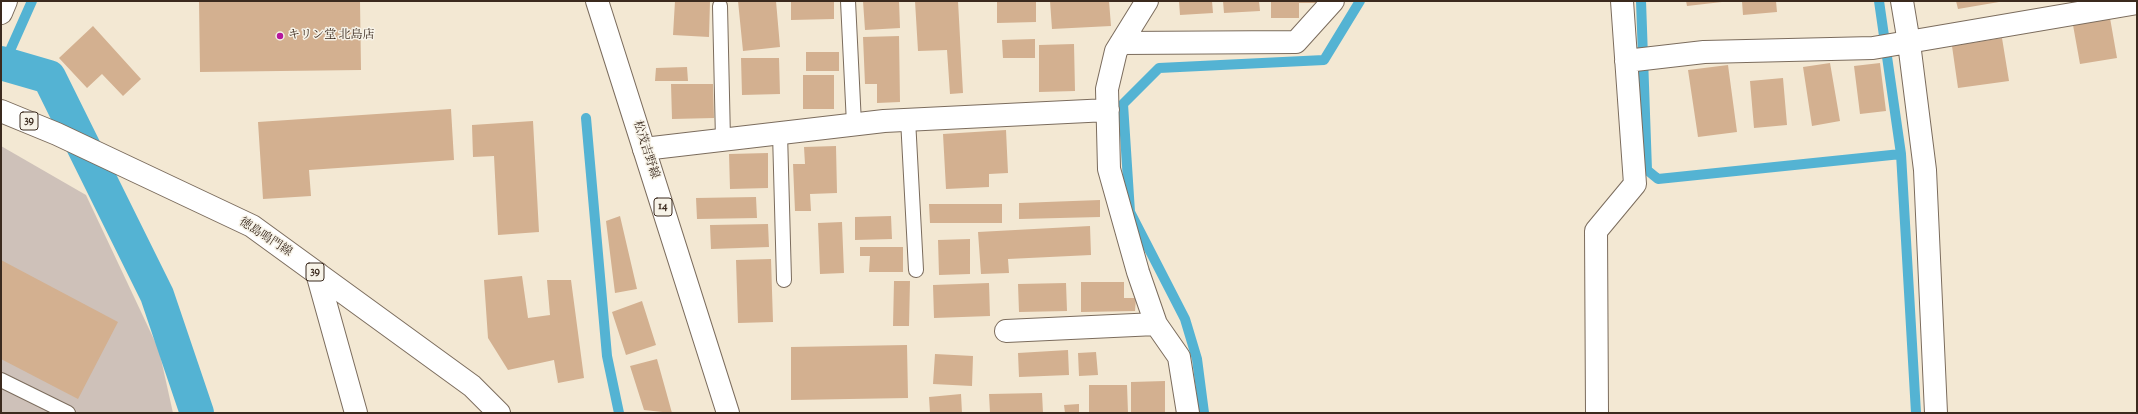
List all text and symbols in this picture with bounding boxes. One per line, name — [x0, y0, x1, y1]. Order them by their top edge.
place label: キリン堂 北島店 — [288, 29, 375, 43]
marker: キリン堂 北島店 — [275, 31, 285, 41]
road number: 39 — [20, 112, 38, 130]
street label: 松茂吉野線 — [629, 119, 661, 181]
road number: 14 — [654, 198, 672, 216]
street label: 徳島鳴門線 — [236, 216, 294, 260]
road number: 39 — [306, 263, 324, 281]

